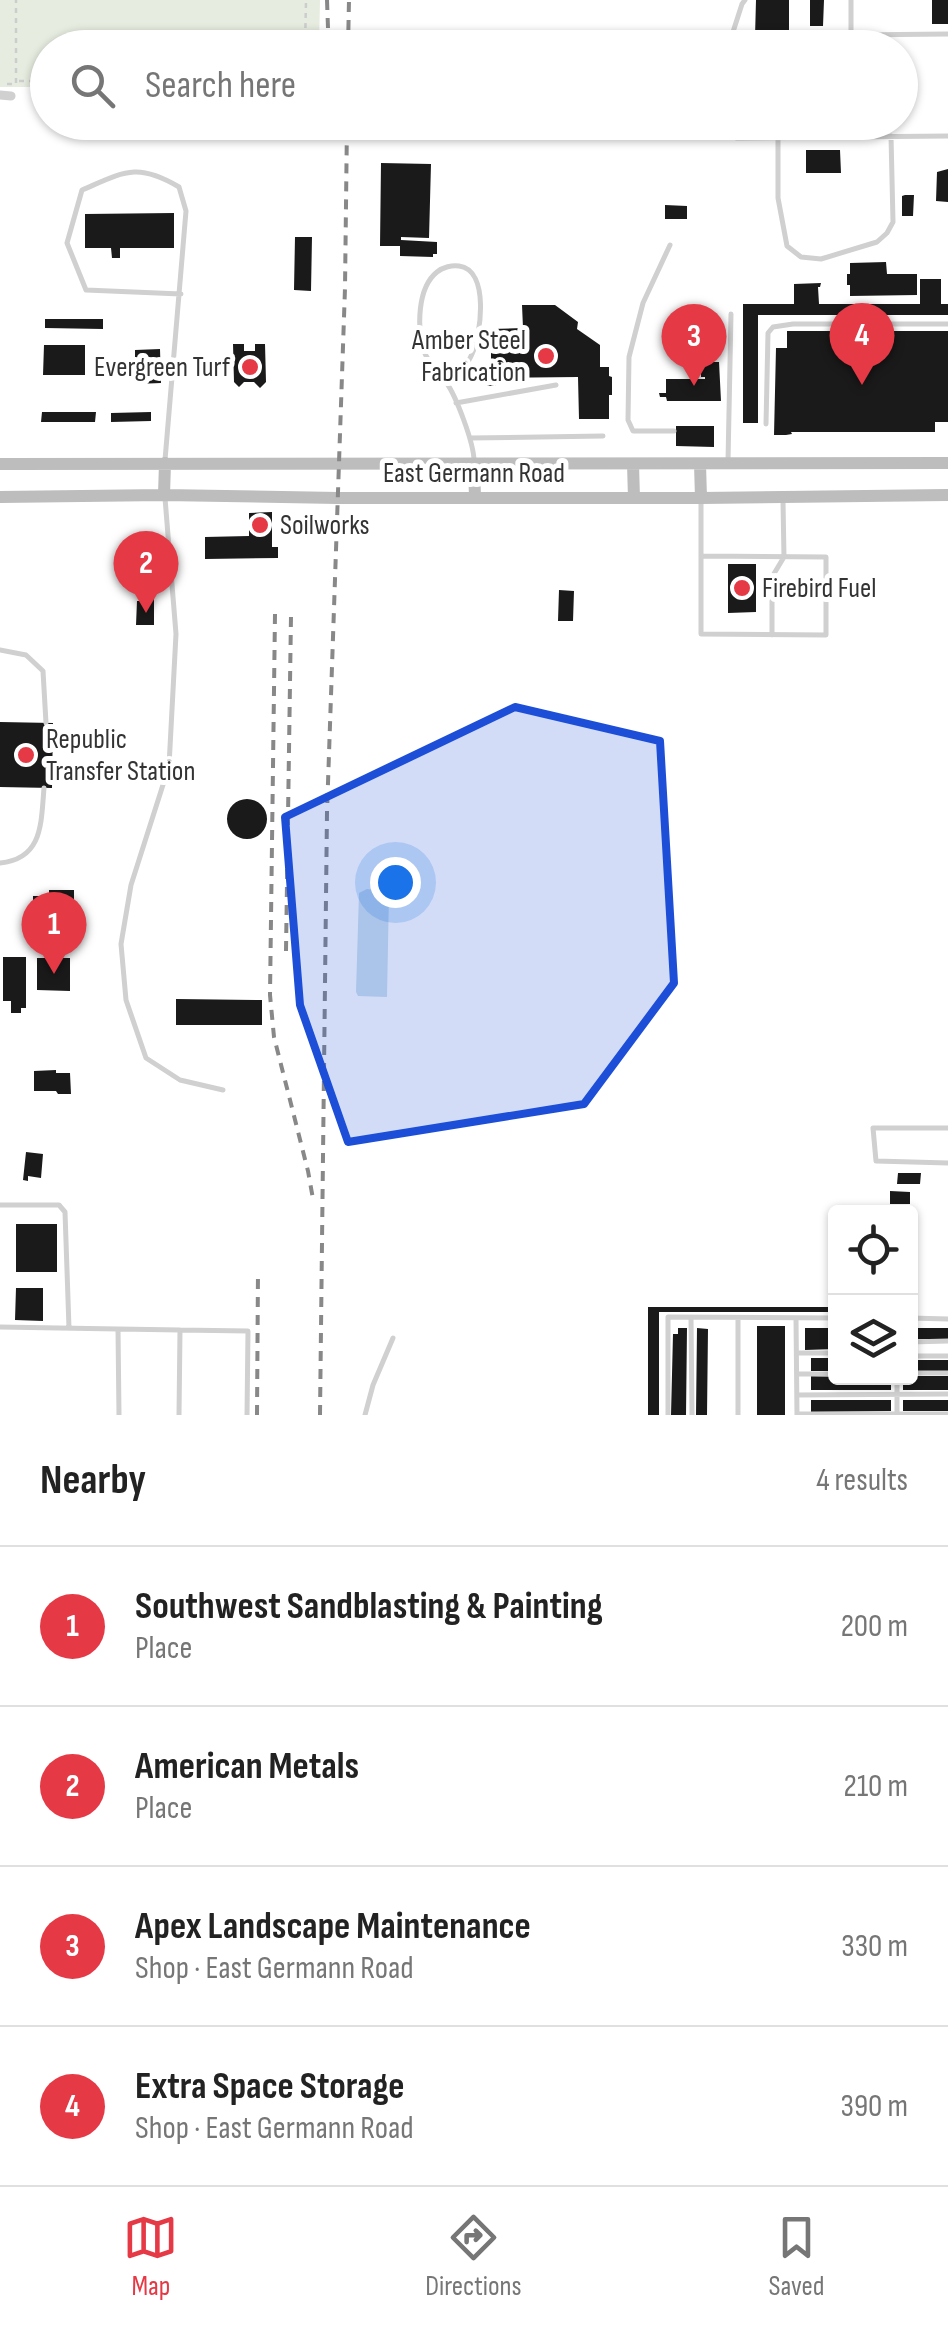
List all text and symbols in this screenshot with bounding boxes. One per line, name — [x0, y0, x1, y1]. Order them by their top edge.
search box — [30, 30, 918, 140]
icon: search — [65, 58, 120, 113]
text: Search here — [145, 63, 296, 108]
pin: 4 — [830, 302, 894, 385]
pin: 3 — [662, 304, 726, 386]
place label: Amber Steel Fabrication — [411, 324, 526, 389]
marker: Amber Steel Fabrication — [535, 345, 557, 367]
place label: Evergreen Turf — [94, 351, 231, 384]
marker: Evergreen Turf — [239, 356, 261, 378]
street label: East Germann Road — [383, 457, 565, 490]
place label: Soilworks — [280, 509, 370, 542]
marker: Soilworks — [249, 514, 271, 536]
pin: 2 — [114, 530, 178, 613]
place label: Firebird Fuel — [762, 572, 876, 605]
marker: Firebird Fuel — [731, 577, 753, 599]
place label: Republic Transfer Station — [46, 723, 195, 788]
marker: Republic Transfer Station — [15, 744, 37, 766]
your location — [370, 857, 421, 908]
pin: 1 — [22, 892, 86, 974]
map controls — [828, 1205, 918, 1385]
button: locate — [828, 1205, 918, 1295]
button: layers — [828, 1295, 918, 1385]
text: Nearby — [40, 1455, 146, 1506]
text: 4 results — [816, 1461, 908, 1500]
text: Southwest Sandblasting & Painting — [135, 1584, 603, 1629]
text: 1 — [66, 1607, 79, 1646]
text: 200 m — [841, 1607, 908, 1646]
text: Place — [135, 1629, 192, 1668]
text: American Metals — [135, 1744, 359, 1789]
text: 2 — [65, 1767, 80, 1806]
text: 210 m — [844, 1767, 908, 1806]
text: Place — [135, 1789, 192, 1828]
text: Apex Landscape Maintenance — [135, 1904, 531, 1949]
text: 3 — [65, 1927, 80, 1966]
text: 330 m — [841, 1927, 908, 1966]
text: Shop · East Germann Road — [135, 1949, 414, 1988]
text: Extra Space Storage — [135, 2064, 405, 2109]
text: 4 — [65, 2087, 80, 2126]
text: 390 m — [841, 2087, 908, 2126]
text: Shop · East Germann Road — [135, 2109, 414, 2148]
tab: Map — [123, 2210, 178, 2303]
tab: Directions — [425, 2210, 522, 2303]
tab: Saved — [768, 2210, 825, 2303]

